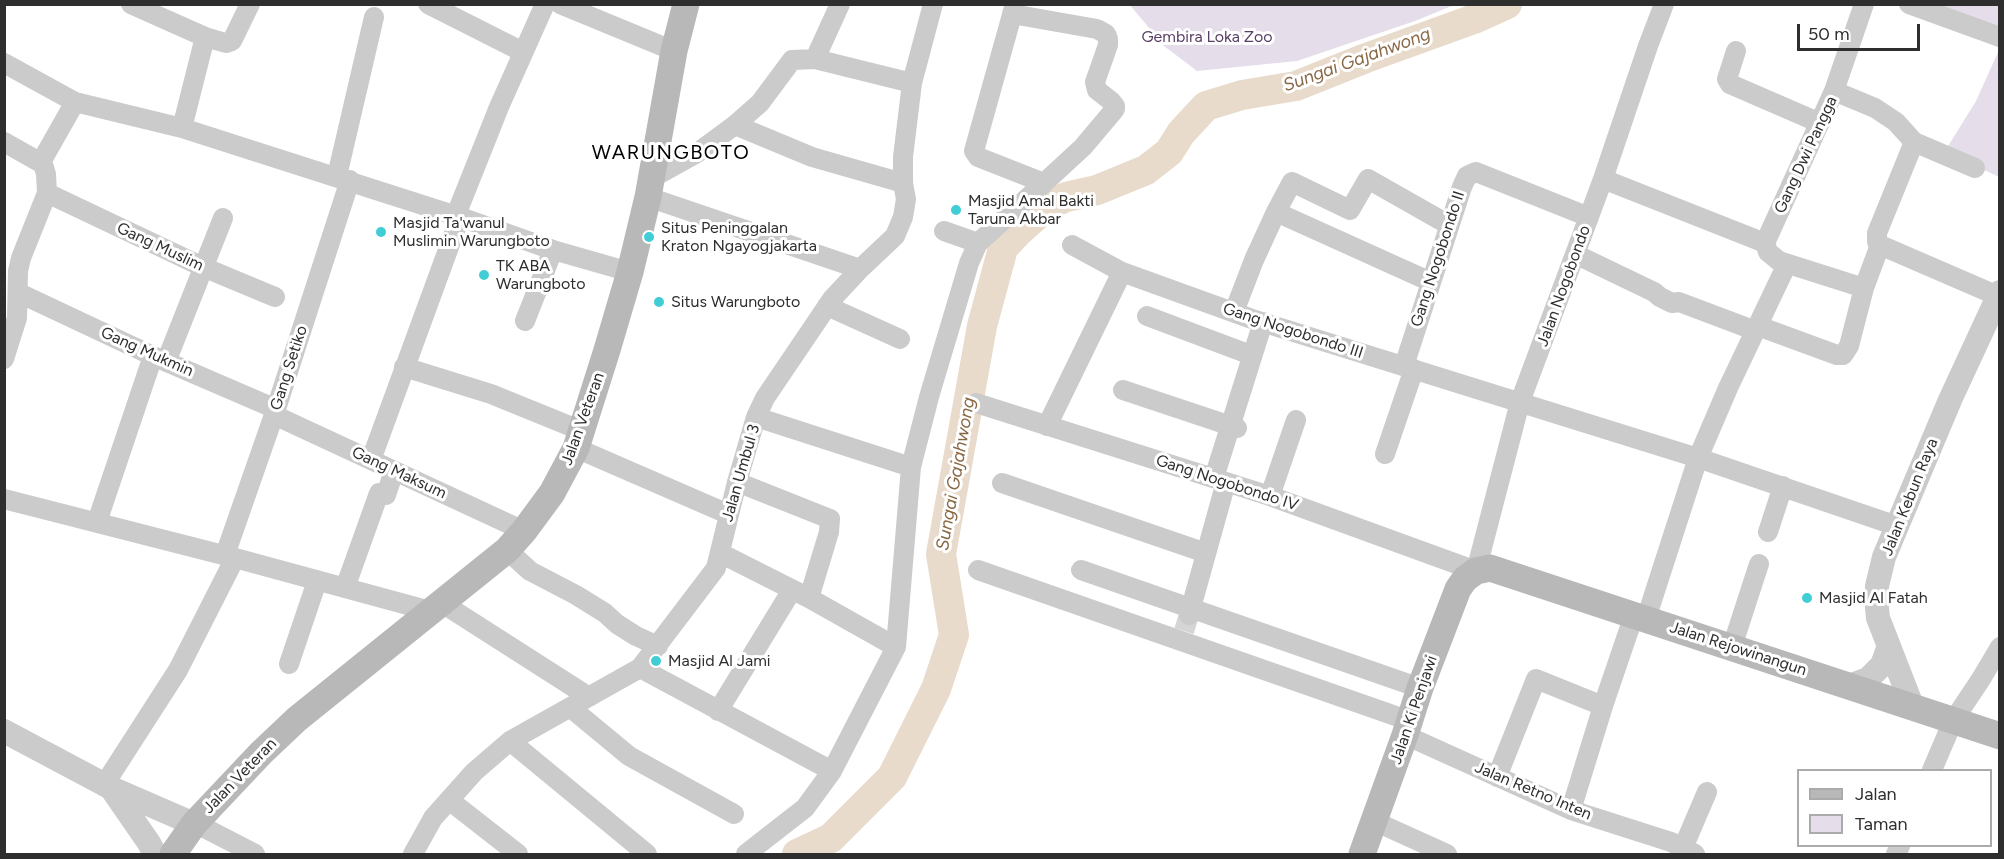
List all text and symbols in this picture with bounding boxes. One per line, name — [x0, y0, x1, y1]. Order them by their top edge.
scale bar — [1800, 12, 1923, 50]
water label: Sungai Gajahwong — [1280, 23, 1434, 97]
text: 50 m — [1808, 23, 1850, 45]
park label: Gembira Loka Zoo — [1141, 27, 1273, 47]
street label: Gang Dwi Pangga — [1770, 93, 1842, 217]
district label: WARUNGBOTO — [592, 141, 750, 165]
street label: Gang Nogobondo II — [1407, 189, 1469, 329]
place label: Masjid Amal Bakti Taruna Akbar — [968, 191, 1094, 229]
marker: Masjid Amal Bakti Taruna Akbar — [949, 203, 963, 217]
place label: Masjid Ta'wanul Muslimin Warungboto — [393, 213, 550, 251]
place label: Situs Peninggalan Kraton Ngayogjakarta — [661, 218, 817, 256]
street label: Gang Muslim — [114, 219, 206, 275]
street label: Jalan Nogobondo — [1533, 223, 1595, 349]
marker: Masjid Ta'wanul Muslimin Warungboto — [374, 225, 388, 239]
marker: Situs Peninggalan Kraton Ngayogjakarta — [642, 230, 656, 244]
place label: TK ABA Warungboto — [496, 256, 585, 294]
marker: TK ABA Warungboto — [477, 268, 491, 282]
place label: Situs Warungboto — [671, 292, 800, 312]
marker: Situs Warungboto — [652, 295, 666, 309]
street label: Gang Nogobondo III — [1221, 299, 1365, 363]
street label: Gang Mukmin — [98, 323, 196, 381]
street label: Gang Setiko — [266, 323, 312, 413]
street label: Jalan Veteran — [557, 370, 609, 468]
water label: Sungai Gajahwong — [932, 396, 980, 552]
street label: Jalan Umbul 3 — [718, 422, 764, 524]
street label: Jalan Kebun Raya — [1878, 435, 1942, 559]
street label: Gang Maksum — [349, 443, 449, 503]
street label: Gang Nogobondo IV — [1153, 451, 1301, 515]
place label: Masjid Al Fatah — [1819, 588, 1928, 608]
marker: Masjid Al Fatah — [1800, 591, 1814, 605]
street label: Jalan Rejowinangun — [1667, 618, 1809, 680]
place label: Masjid Al Jami — [668, 651, 771, 671]
street label: Jalan Ki Penjawi — [1386, 653, 1442, 767]
marker: Masjid Al Jami — [649, 654, 663, 668]
street label: Jalan Veteran — [199, 734, 281, 818]
street label: Jalan Retno Inten — [1472, 758, 1594, 824]
legend — [1797, 769, 1992, 847]
text: Jalan — [1855, 783, 1897, 805]
text: Taman — [1855, 813, 1908, 835]

